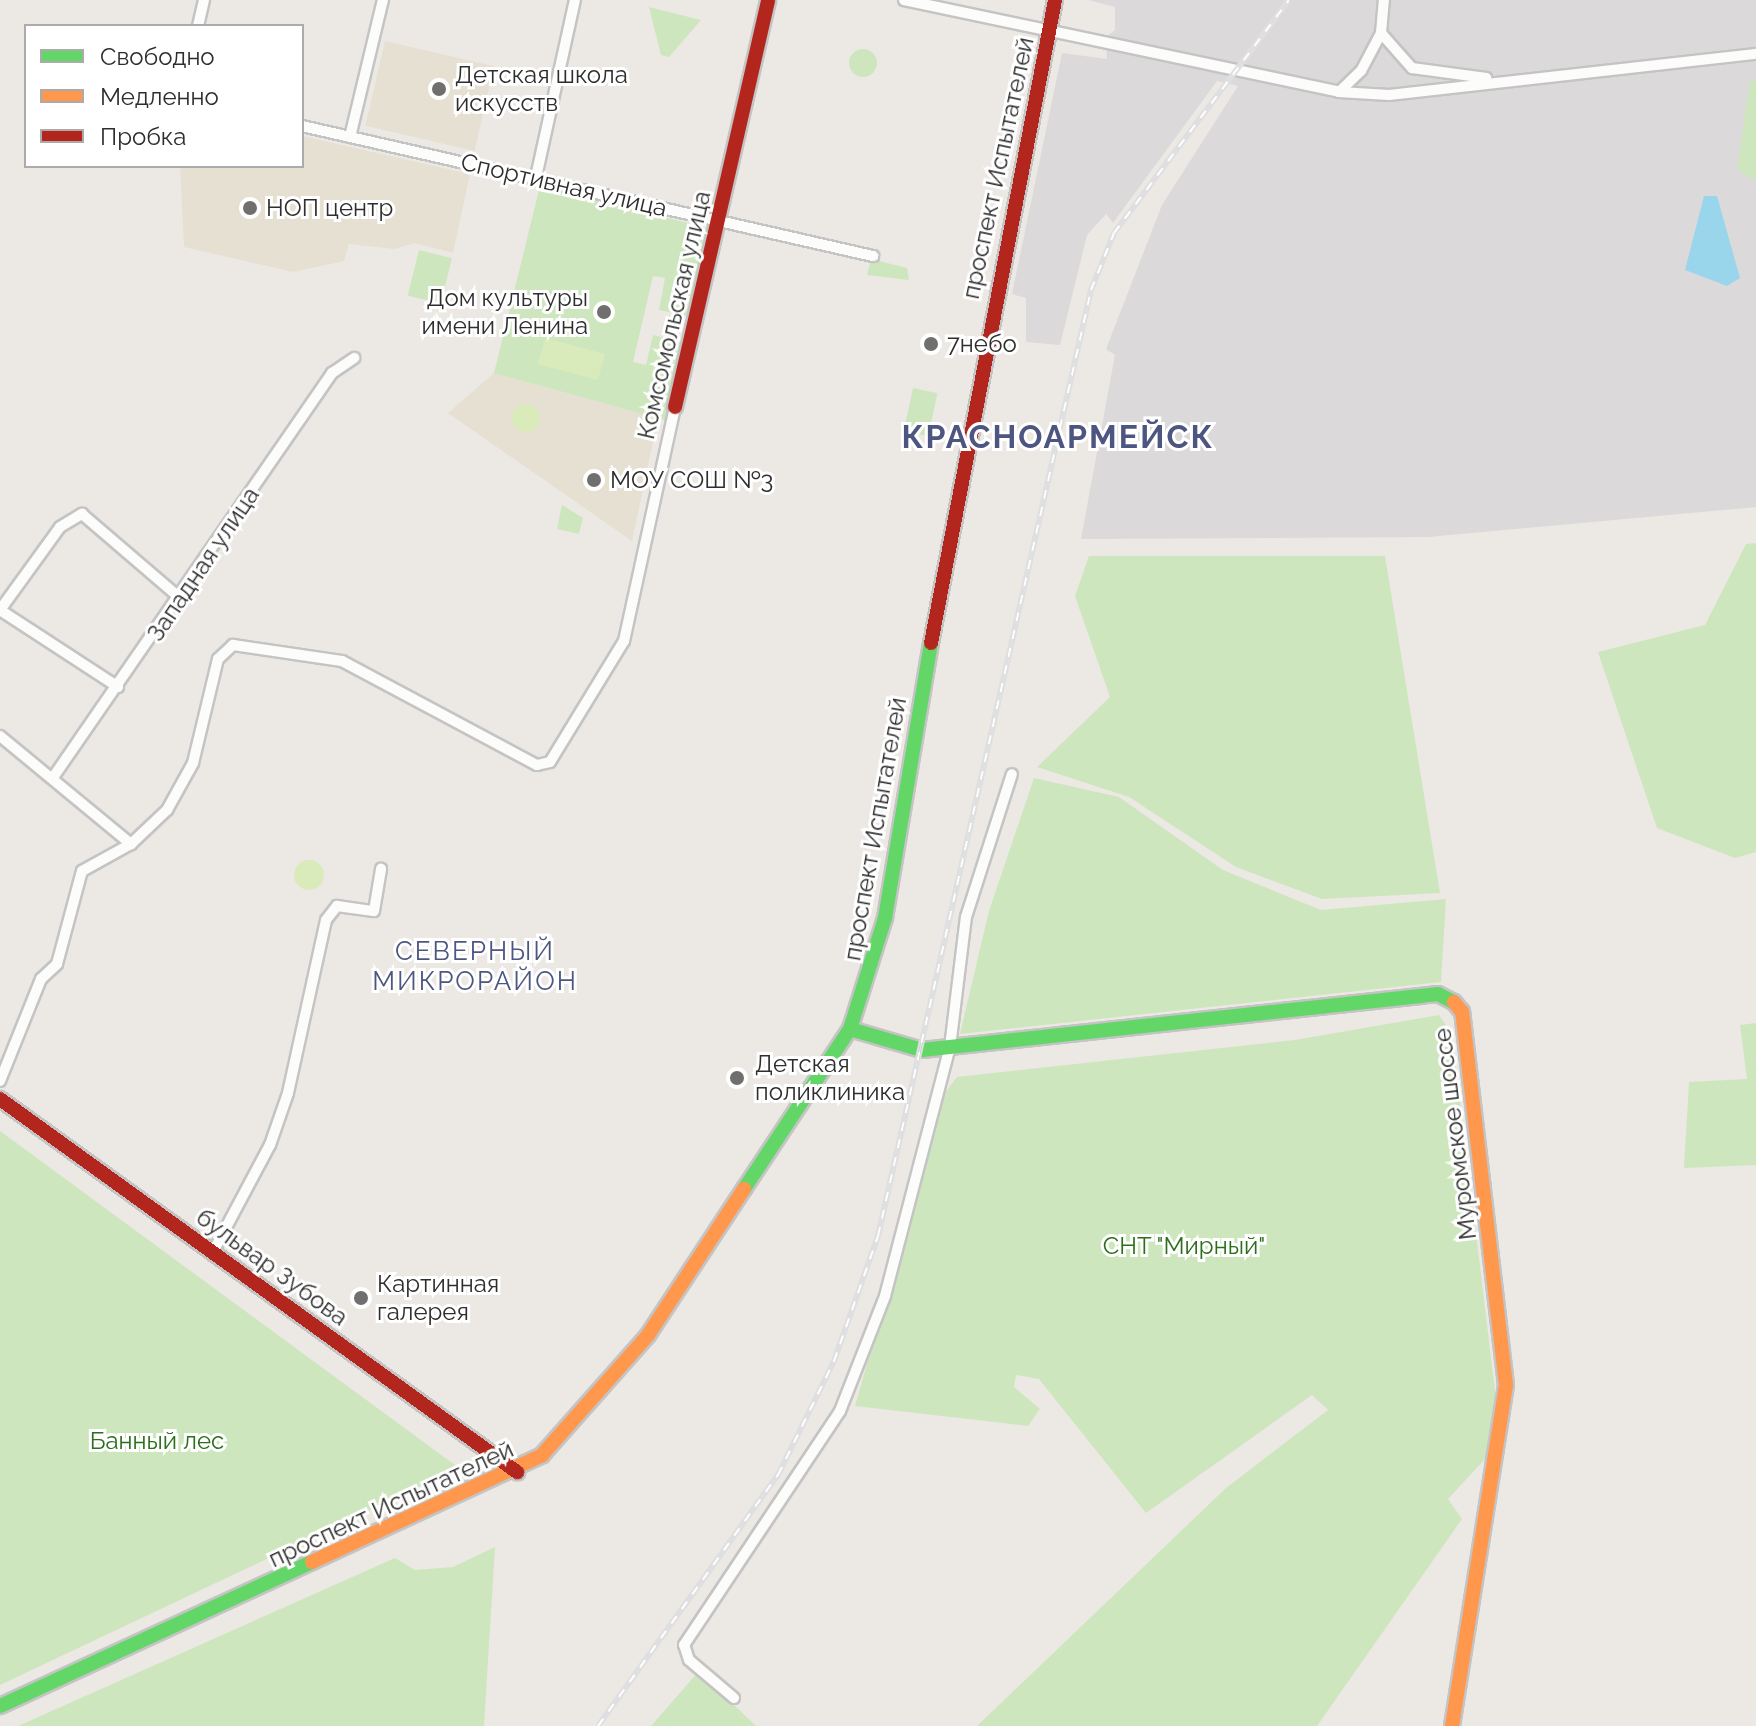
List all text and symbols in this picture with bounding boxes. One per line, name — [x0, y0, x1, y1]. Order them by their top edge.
legend — [24, 24, 304, 168]
street label: проспект Испытателей — [956, 35, 1040, 301]
text: Свободно — [100, 42, 215, 71]
place label: Детская школа искусств — [455, 61, 628, 117]
marker: Детская школа искусств — [430, 80, 448, 98]
text: Медленно — [100, 82, 219, 111]
text: Пробка — [100, 122, 186, 151]
street label: Спортивная улица — [458, 147, 670, 223]
street label: Комсомольская улица — [631, 188, 717, 442]
place label: НОП центр — [266, 194, 393, 222]
marker: НОП центр — [241, 199, 259, 217]
place label: Дом культуры имени Ленина — [422, 284, 588, 340]
marker: Дом культуры имени Ленина — [595, 303, 613, 321]
place label: 7небо — [947, 330, 1017, 358]
marker: 7небо — [922, 335, 940, 353]
district label: КРАСНОАРМЕЙСК — [902, 418, 1214, 456]
place label: МОУ СОШ №3 — [610, 466, 773, 494]
marker: МОУ СОШ №3 — [585, 471, 603, 489]
street label: Западная улица — [141, 481, 265, 647]
street label: проспект Испытателей — [838, 695, 912, 963]
district label: СЕВЕРНЫЙ МИКРОРАЙОН — [372, 936, 578, 998]
street label: Муромское шоссе — [1428, 1026, 1482, 1242]
place label: Детская поликлиника — [755, 1050, 905, 1106]
marker: Детская поликлиника — [726, 1067, 748, 1089]
street label: бульвар Зубова — [191, 1202, 353, 1332]
park label: СНТ "Мирный" — [1102, 1232, 1266, 1260]
place label: Картинная галерея — [377, 1270, 499, 1326]
marker: Картинная галерея — [352, 1289, 370, 1307]
park label: Банный лес — [90, 1427, 224, 1455]
street label: проспект Испытателей — [264, 1435, 518, 1573]

